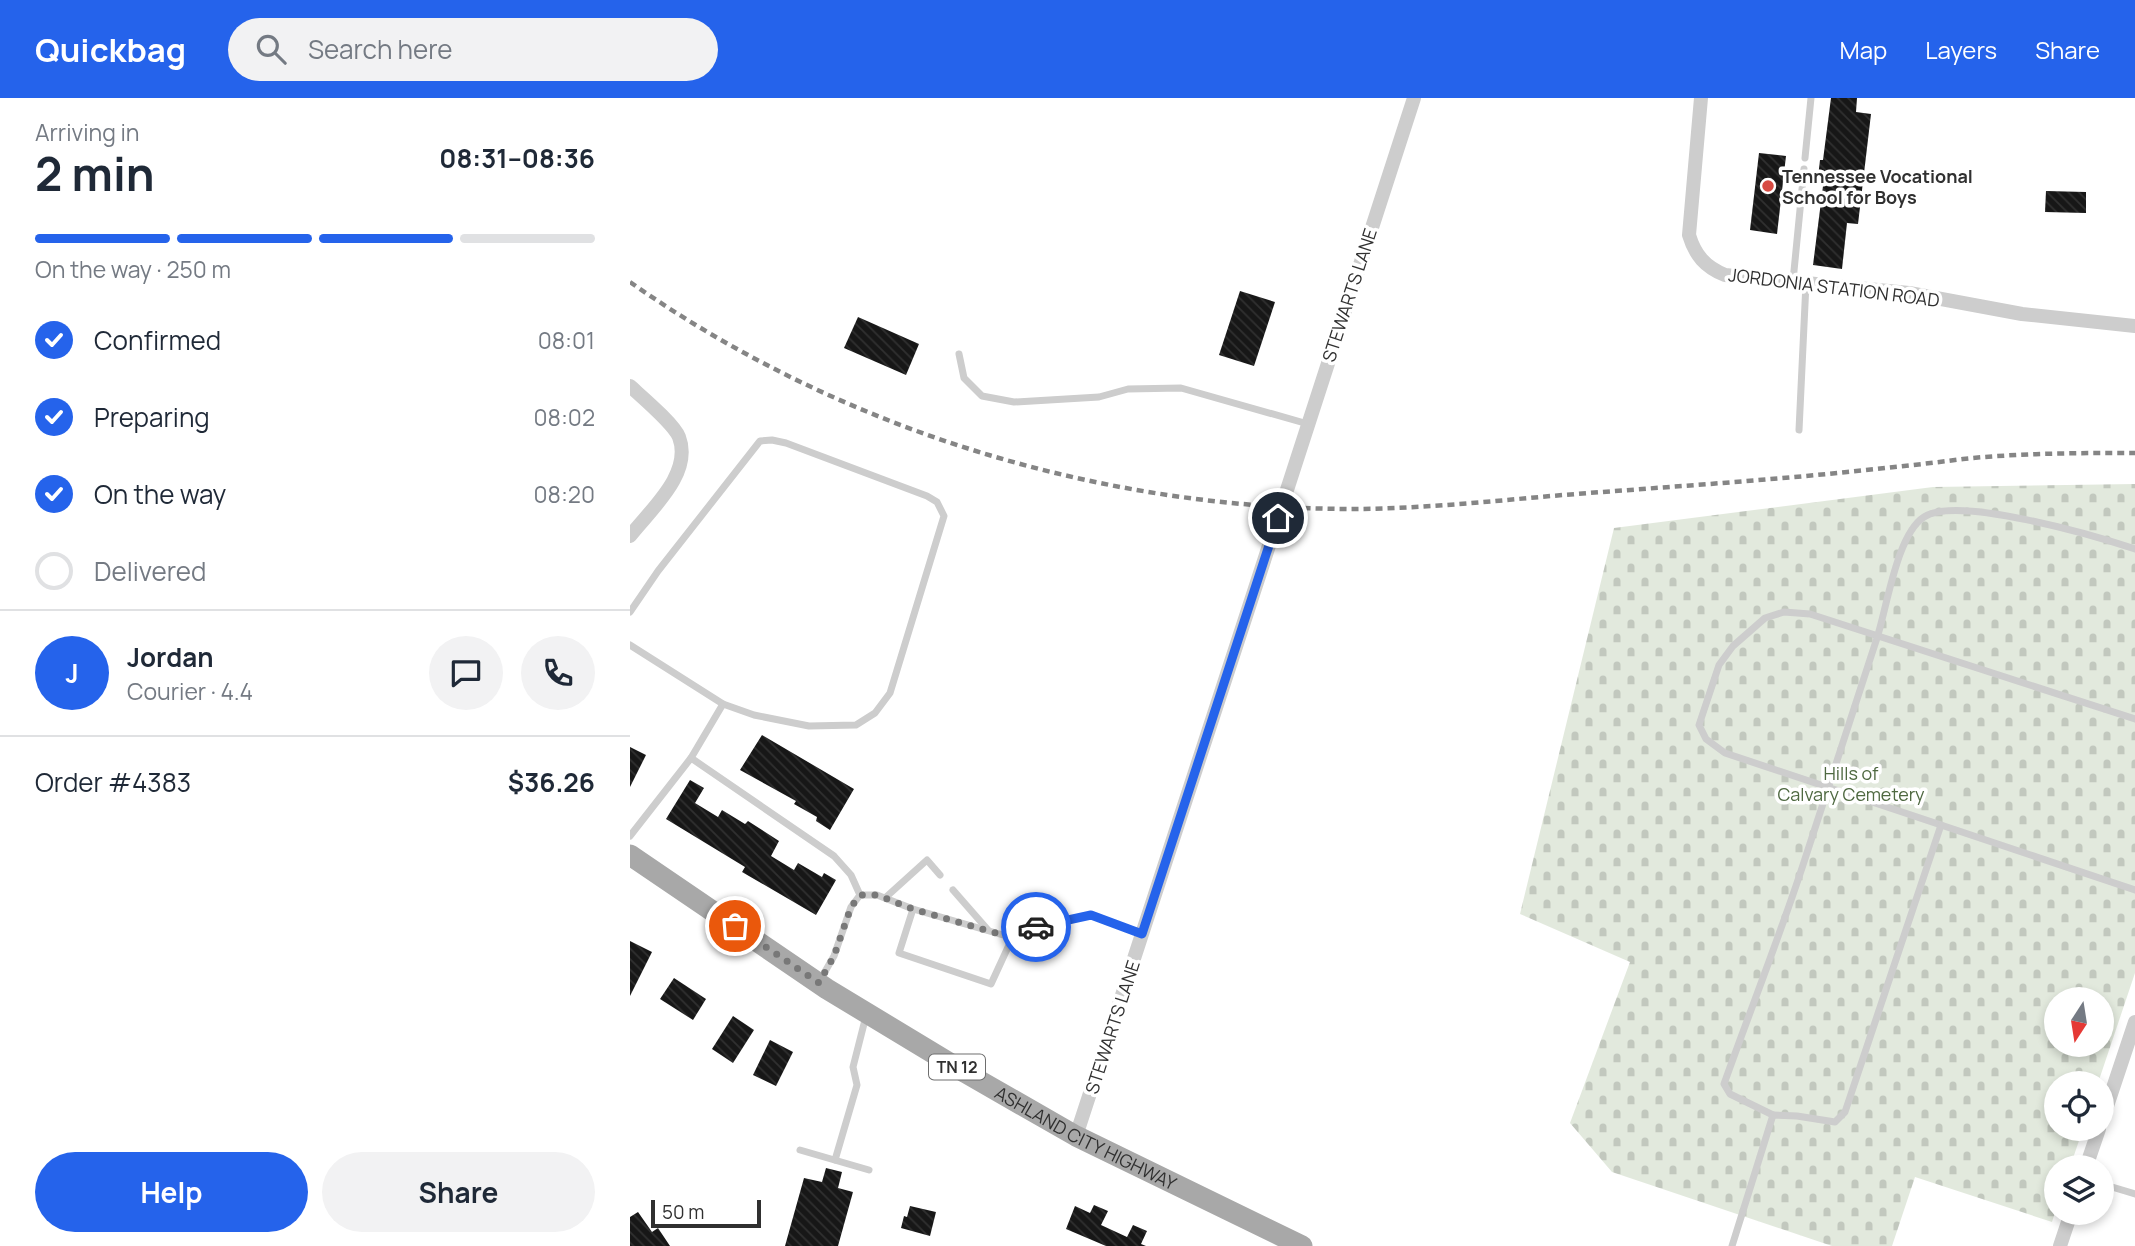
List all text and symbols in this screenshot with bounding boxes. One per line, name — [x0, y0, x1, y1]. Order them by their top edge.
search box — [228, 18, 718, 81]
text: Quickbag — [35, 27, 186, 72]
icon: search — [252, 30, 290, 68]
text: Search here — [308, 31, 453, 67]
text: Map — [1840, 33, 1887, 66]
text: Layers — [1925, 33, 1997, 66]
text: Share — [2035, 33, 2100, 66]
text: Arriving in — [35, 116, 140, 148]
text: 08:31–08:36 — [439, 140, 595, 176]
text: 2 min — [35, 142, 155, 205]
place label: Tennessee Vocational School for Boys — [1782, 164, 1973, 209]
marker: Tennessee Vocational School for Boys — [1760, 178, 1776, 194]
street label: STEWARTS LANE — [1316, 225, 1382, 365]
text: On the way · 250 m — [35, 253, 231, 285]
street label: JORDONIA STATION ROAD — [1727, 262, 1941, 312]
icon: check — [35, 321, 73, 359]
text: Confirmed — [94, 322, 221, 358]
text: 08:01 — [538, 324, 595, 356]
icon: check — [35, 398, 73, 436]
text: Preparing — [94, 399, 210, 435]
text: 08:02 — [534, 401, 595, 433]
icon: check — [35, 475, 73, 513]
text: On the way — [94, 476, 226, 512]
text: 08:20 — [534, 478, 595, 510]
pin — [1248, 488, 1308, 548]
icon: home — [1259, 499, 1297, 537]
text: Delivered — [94, 553, 206, 589]
button: chat — [429, 636, 503, 710]
button: phone — [521, 636, 595, 710]
text: Jordan — [127, 639, 213, 675]
text: J — [65, 655, 79, 691]
text: Courier · 4.4 — [127, 675, 253, 707]
park label: Hills of Calvary Cemetery — [1777, 761, 1925, 806]
text: Order #4383 — [35, 764, 191, 800]
text: $36.26 — [508, 764, 595, 800]
courier — [1001, 892, 1071, 962]
pin — [705, 896, 765, 956]
icon: bag — [716, 907, 754, 945]
icon: car — [1017, 908, 1055, 946]
street label: STEWARTS LANE — [1079, 957, 1145, 1097]
north arrow — [2044, 987, 2114, 1057]
map controls — [2044, 987, 2114, 1225]
road number: TN 12 — [929, 1054, 985, 1079]
button: locate — [2044, 1071, 2114, 1141]
street label: ASHLAND CITY HIGHWAY — [991, 1080, 1182, 1196]
button: Help — [35, 1152, 308, 1232]
button: Share — [322, 1152, 595, 1232]
button: layers — [2044, 1155, 2114, 1225]
scale bar — [651, 1197, 761, 1229]
text: 50 m — [662, 1199, 704, 1225]

